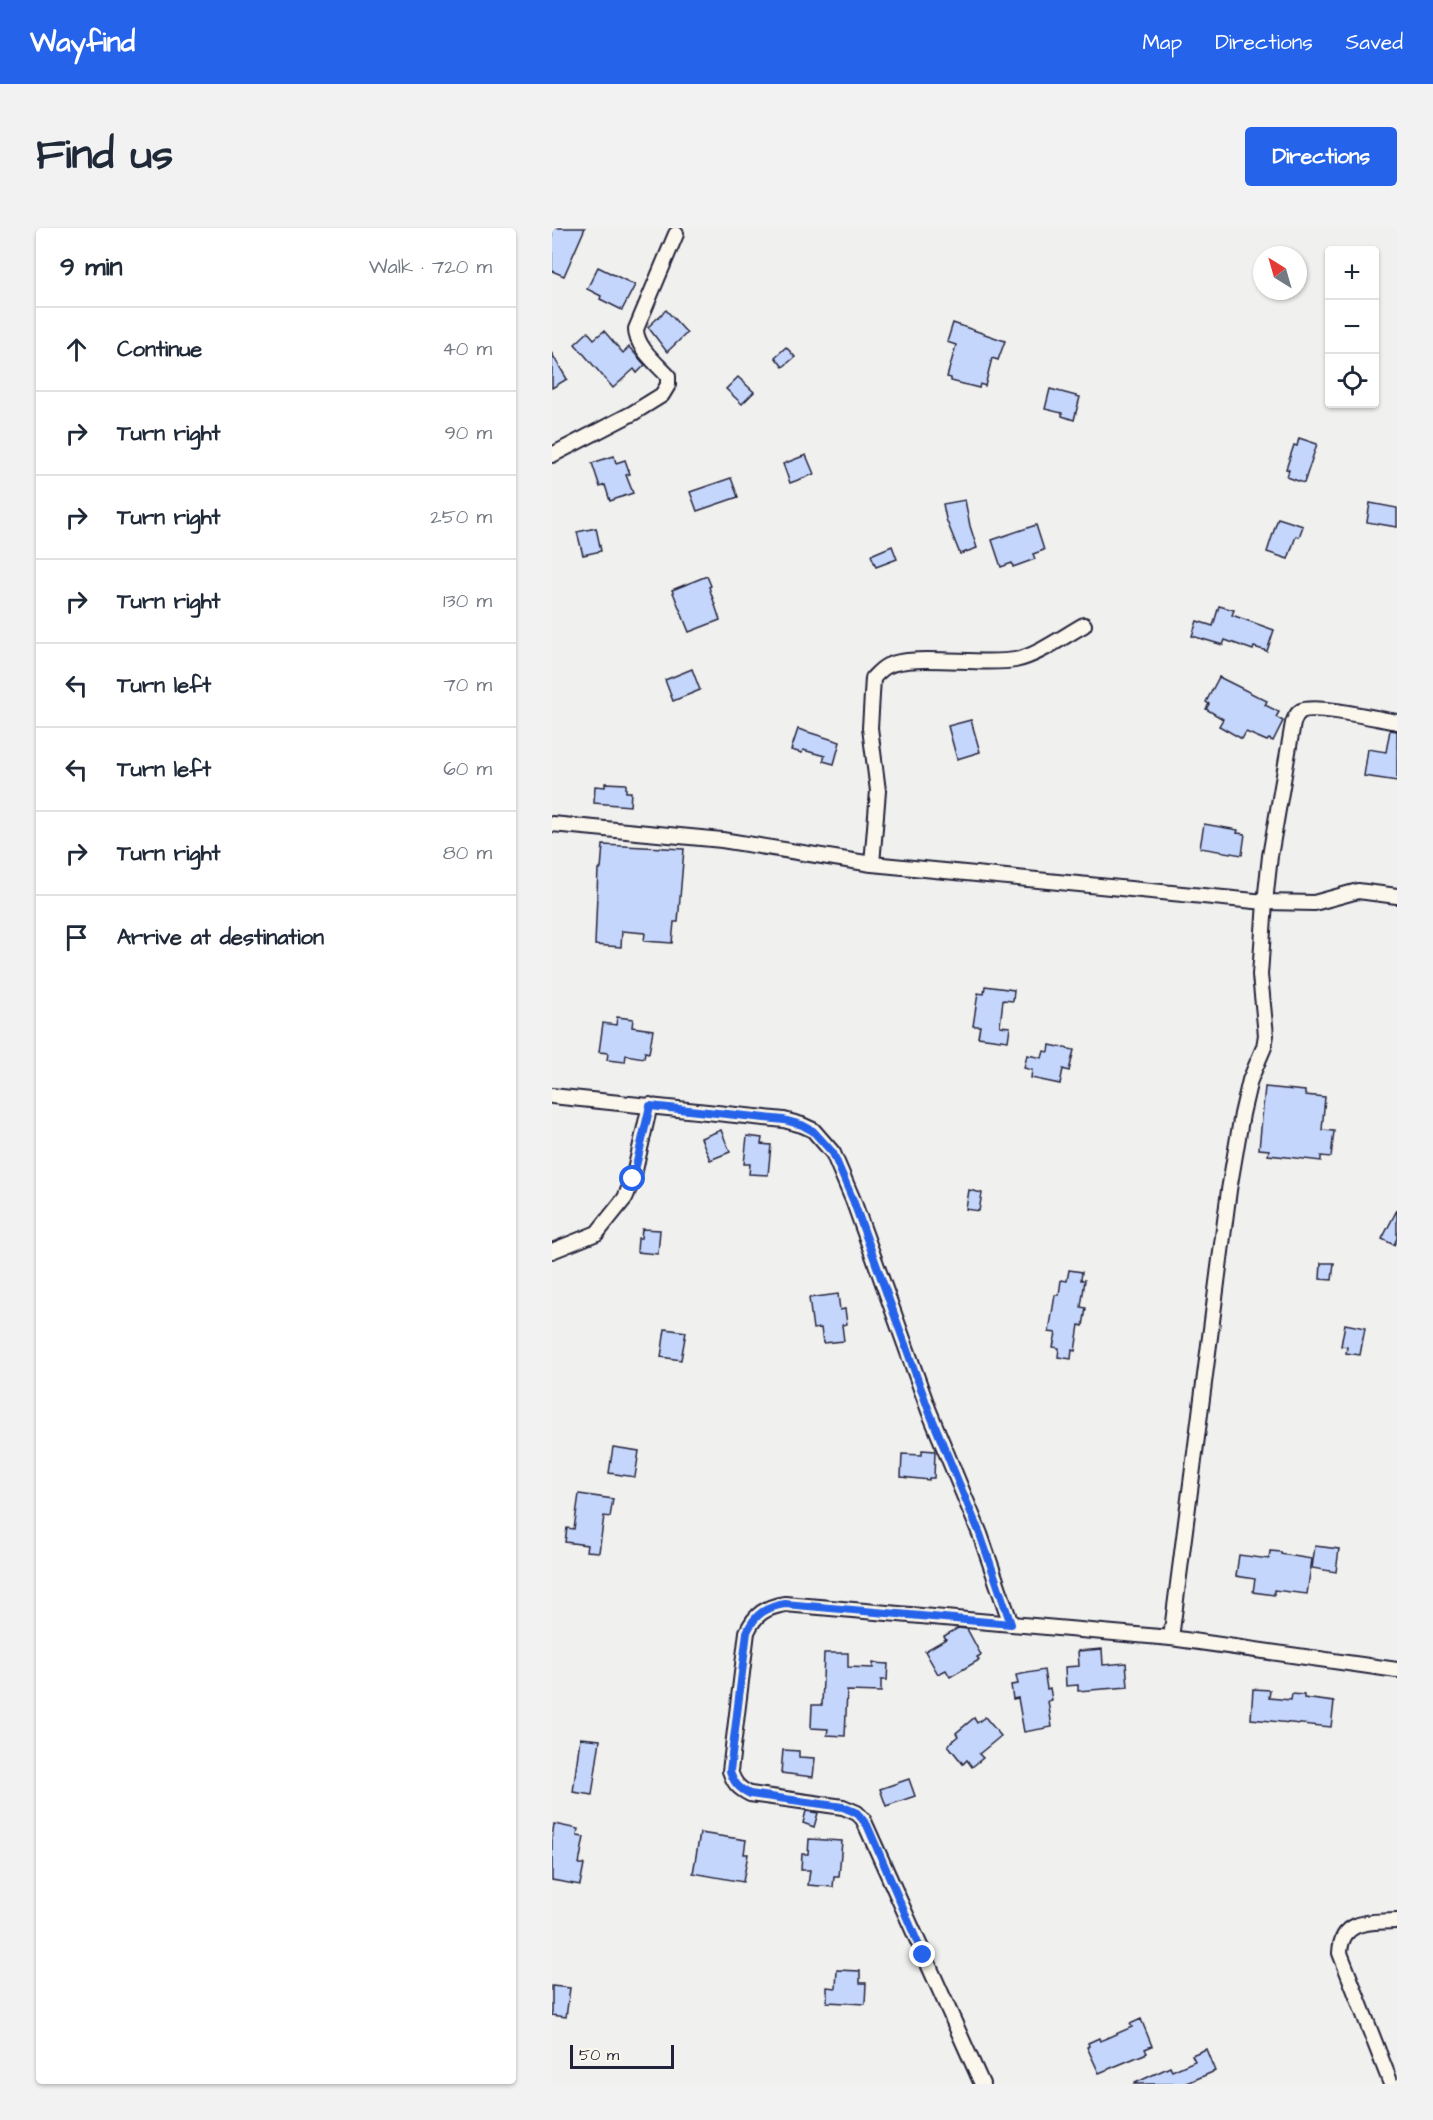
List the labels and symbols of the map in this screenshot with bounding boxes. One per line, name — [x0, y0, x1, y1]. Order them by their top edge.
north arrow — [1253, 246, 1307, 300]
route start — [619, 1165, 645, 1191]
route end — [909, 1941, 935, 1967]
scale bar — [570, 2042, 674, 2070]

